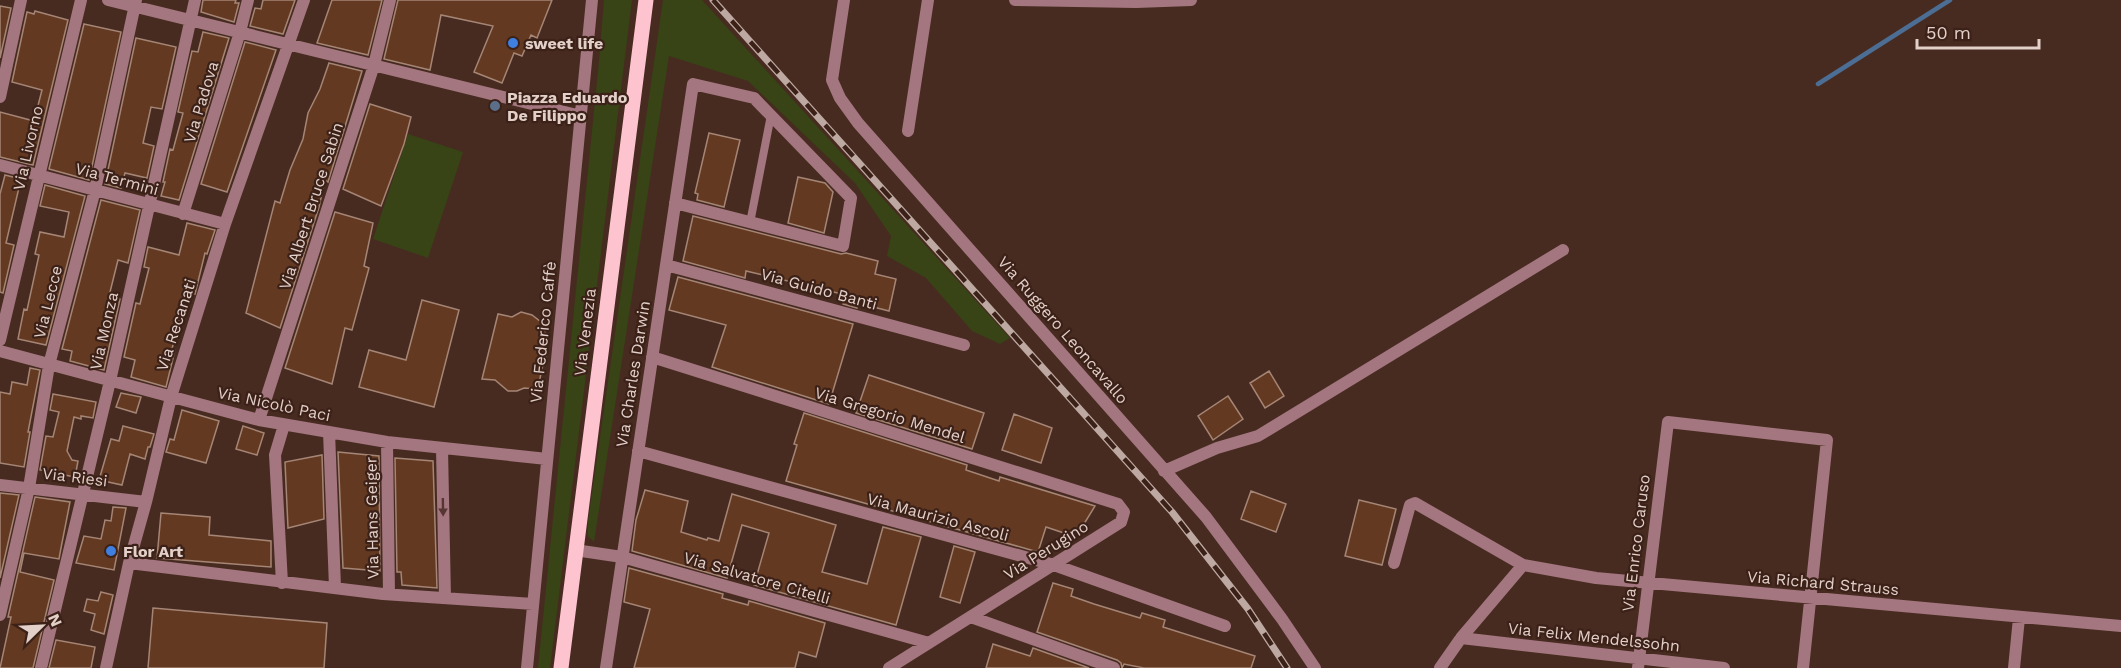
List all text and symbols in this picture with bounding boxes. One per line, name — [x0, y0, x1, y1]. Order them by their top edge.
scale bar — [1917, 12, 2038, 50]
text: 50 m — [1926, 22, 1971, 43]
place label: sweet life — [525, 34, 603, 53]
marker: sweet life — [506, 36, 520, 50]
street label: Via Padova — [180, 59, 222, 145]
place label: Piazza Eduardo De Filippo — [507, 88, 628, 125]
marker: Piazza Eduardo De Filippo — [488, 99, 502, 113]
street label: Via Livorno — [9, 104, 47, 192]
street label: Via Albert Bruce Sabin — [275, 120, 347, 292]
street label: Via Termini — [73, 159, 161, 199]
street label: Via Ruggero Leoncavallo — [994, 252, 1132, 408]
street label: Via Federico Caffè — [526, 260, 560, 404]
street label: Via Lecce — [30, 264, 66, 340]
street label: Via Guido Banti — [759, 264, 879, 314]
street label: Via Recanati — [152, 276, 200, 374]
street label: Via Venezia — [570, 287, 600, 377]
street label: Via Monza — [86, 290, 122, 372]
street label: Via Charles Darwin — [612, 299, 654, 449]
street label: Via Nicolò Paci — [216, 383, 332, 425]
street label: Via Gregorio Mendel — [812, 383, 968, 447]
street label: Via Hans Geiger — [361, 456, 383, 579]
street label: Via Riesi — [41, 464, 109, 490]
street label: Via Enrico Caruso — [1618, 473, 1654, 613]
street label: Via Maurizio Ascoli — [865, 489, 1011, 545]
one-way arrow — [438, 497, 448, 516]
street label: Via Perugino — [1000, 516, 1092, 584]
place label: Flor Art — [123, 542, 183, 561]
marker: Flor Art — [104, 544, 118, 558]
street label: Via Salvatore Citelli — [681, 548, 833, 608]
street label: Via Richard Strauss — [1746, 567, 1900, 599]
north arrow — [12, 596, 72, 656]
text: N — [44, 611, 66, 629]
street label: Via Felix Mendelssohn — [1507, 619, 1681, 655]

